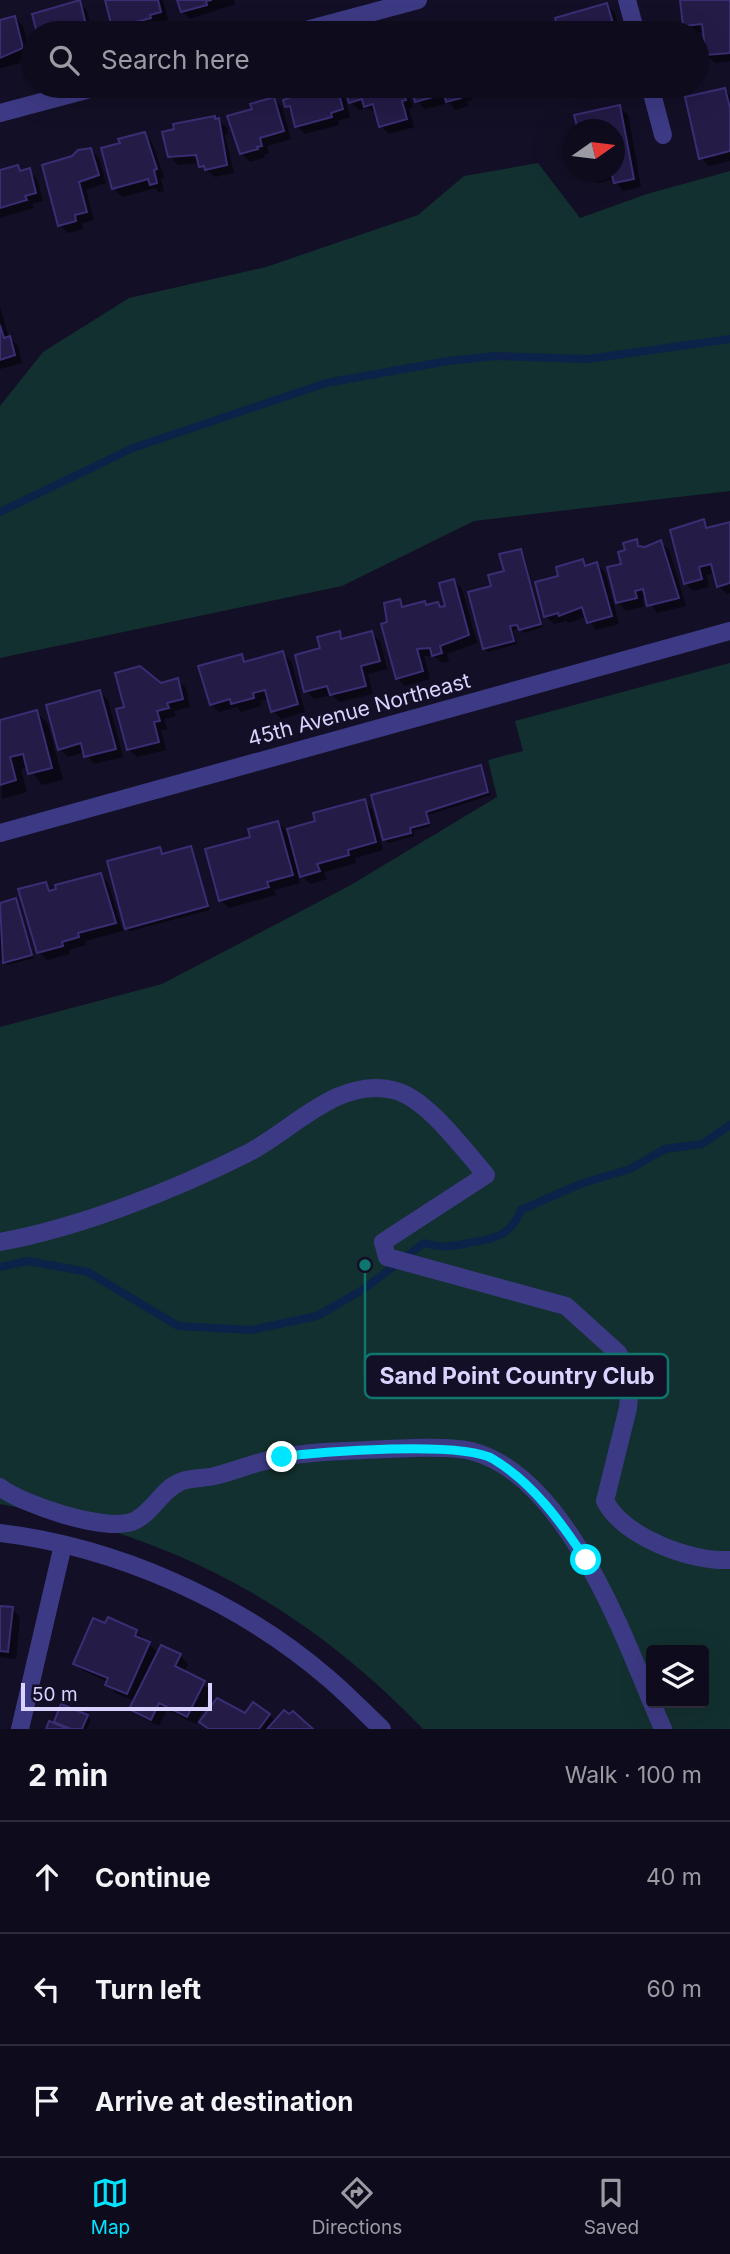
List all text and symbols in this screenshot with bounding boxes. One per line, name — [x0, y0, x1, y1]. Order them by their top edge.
search box — [21, 21, 709, 98]
icon: search — [45, 41, 83, 79]
text: Search here — [101, 44, 250, 75]
north arrow — [562, 119, 625, 182]
street label: 45th Avenue Northeast — [245, 668, 473, 751]
callout: Sand Point Country Club — [365, 1354, 668, 1398]
text: Sand Point Country Club — [379, 1362, 655, 1390]
route end — [266, 1441, 297, 1472]
route start — [570, 1544, 601, 1575]
map controls — [646, 1645, 709, 1708]
button: layers — [646, 1645, 709, 1708]
scale bar — [21, 1680, 212, 1712]
text: 50 m — [32, 1683, 78, 1706]
text: 2 min — [28, 1757, 108, 1793]
text: Walk · 100 m — [565, 1761, 702, 1789]
icon: ahead — [28, 1858, 66, 1896]
text: Continue — [95, 1862, 211, 1893]
text: 40 m — [646, 1863, 702, 1891]
icon: left — [28, 1970, 66, 2008]
text: Turn left — [95, 1974, 201, 2005]
text: 60 m — [647, 1975, 702, 2003]
icon: arrive — [28, 2082, 66, 2120]
text: Arrive at destination — [95, 2086, 354, 2117]
tab: Map — [91, 2174, 130, 2239]
tab: Directions — [312, 2174, 402, 2239]
tab: Saved — [584, 2174, 639, 2239]

